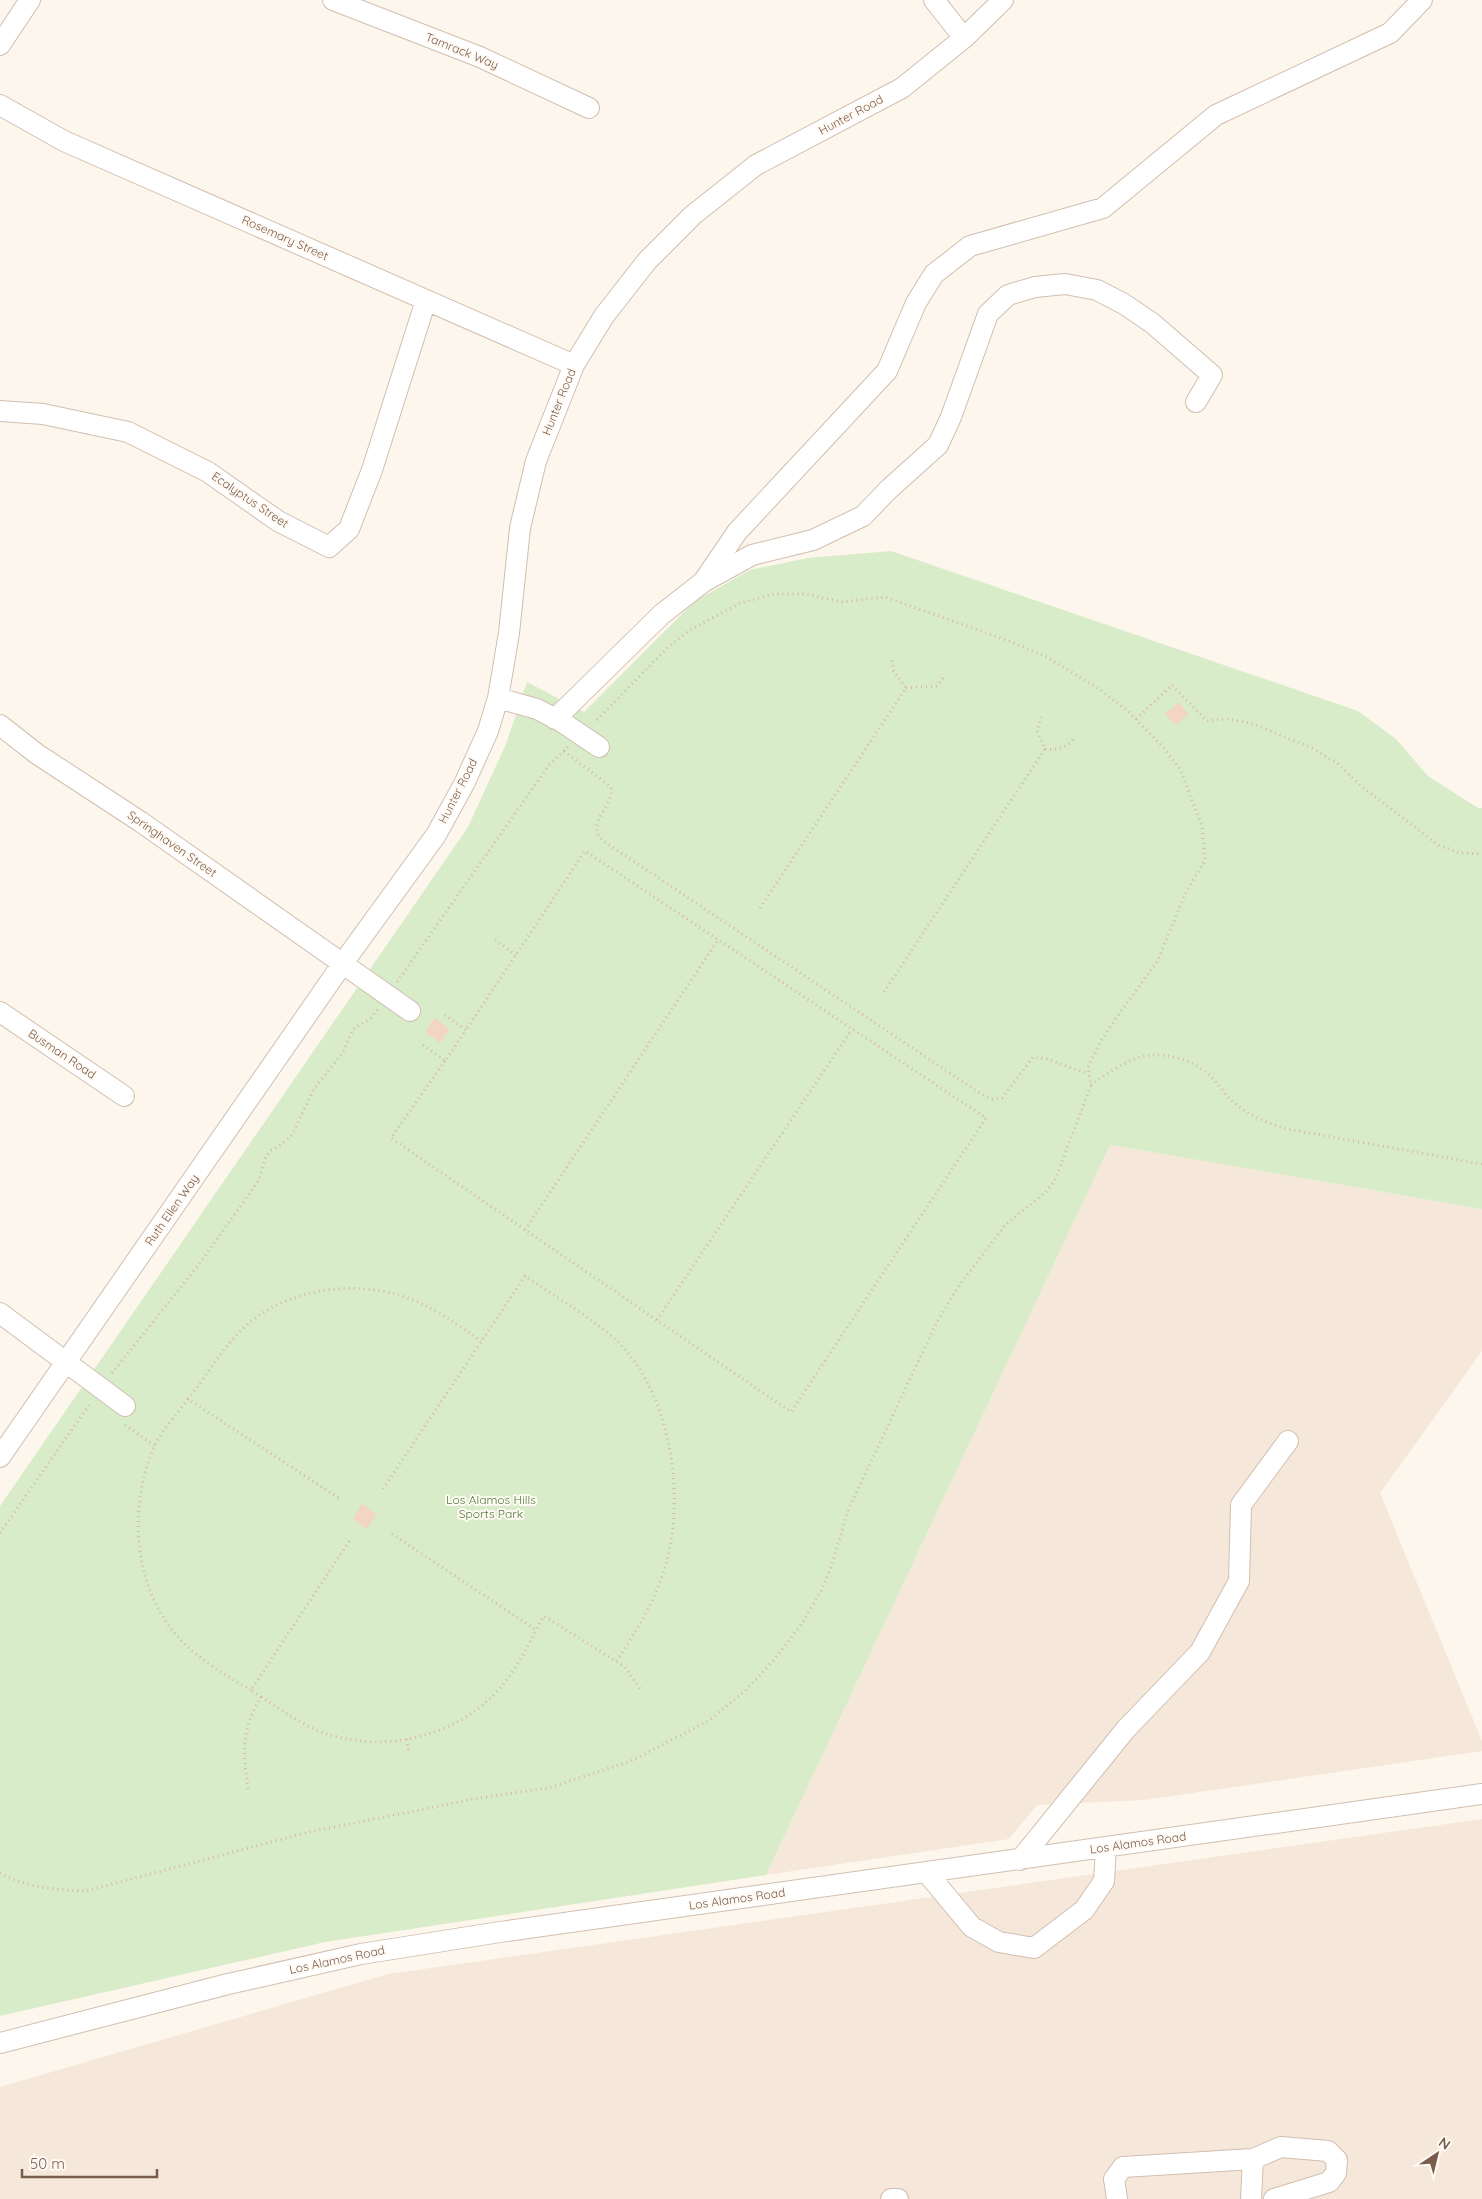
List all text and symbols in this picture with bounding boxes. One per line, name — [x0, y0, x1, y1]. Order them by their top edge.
street label: Tamrack Way — [423, 29, 501, 72]
street label: Hunter Road — [816, 91, 886, 138]
street label: Rosemary Street — [240, 212, 331, 263]
street label: Hunter Road — [538, 366, 579, 437]
street label: Ecalyptus Street — [209, 468, 292, 531]
street label: Hunter Road — [435, 756, 480, 826]
street label: Springhaven Street — [125, 807, 220, 880]
street label: Busman Road — [26, 1025, 99, 1082]
street label: Ruth Ellen Way — [141, 1171, 202, 1248]
park label: Los Alamos Hills Sports Park — [446, 1492, 536, 1521]
street label: Los Alamos Road — [1089, 1828, 1187, 1857]
street label: Los Alamos Road — [688, 1884, 786, 1913]
street label: Los Alamos Road — [288, 1942, 386, 1977]
north arrow — [1412, 2129, 1462, 2179]
text: N — [1435, 2133, 1454, 2154]
scale bar — [22, 2146, 158, 2178]
text: 50 m — [30, 2154, 65, 2173]

